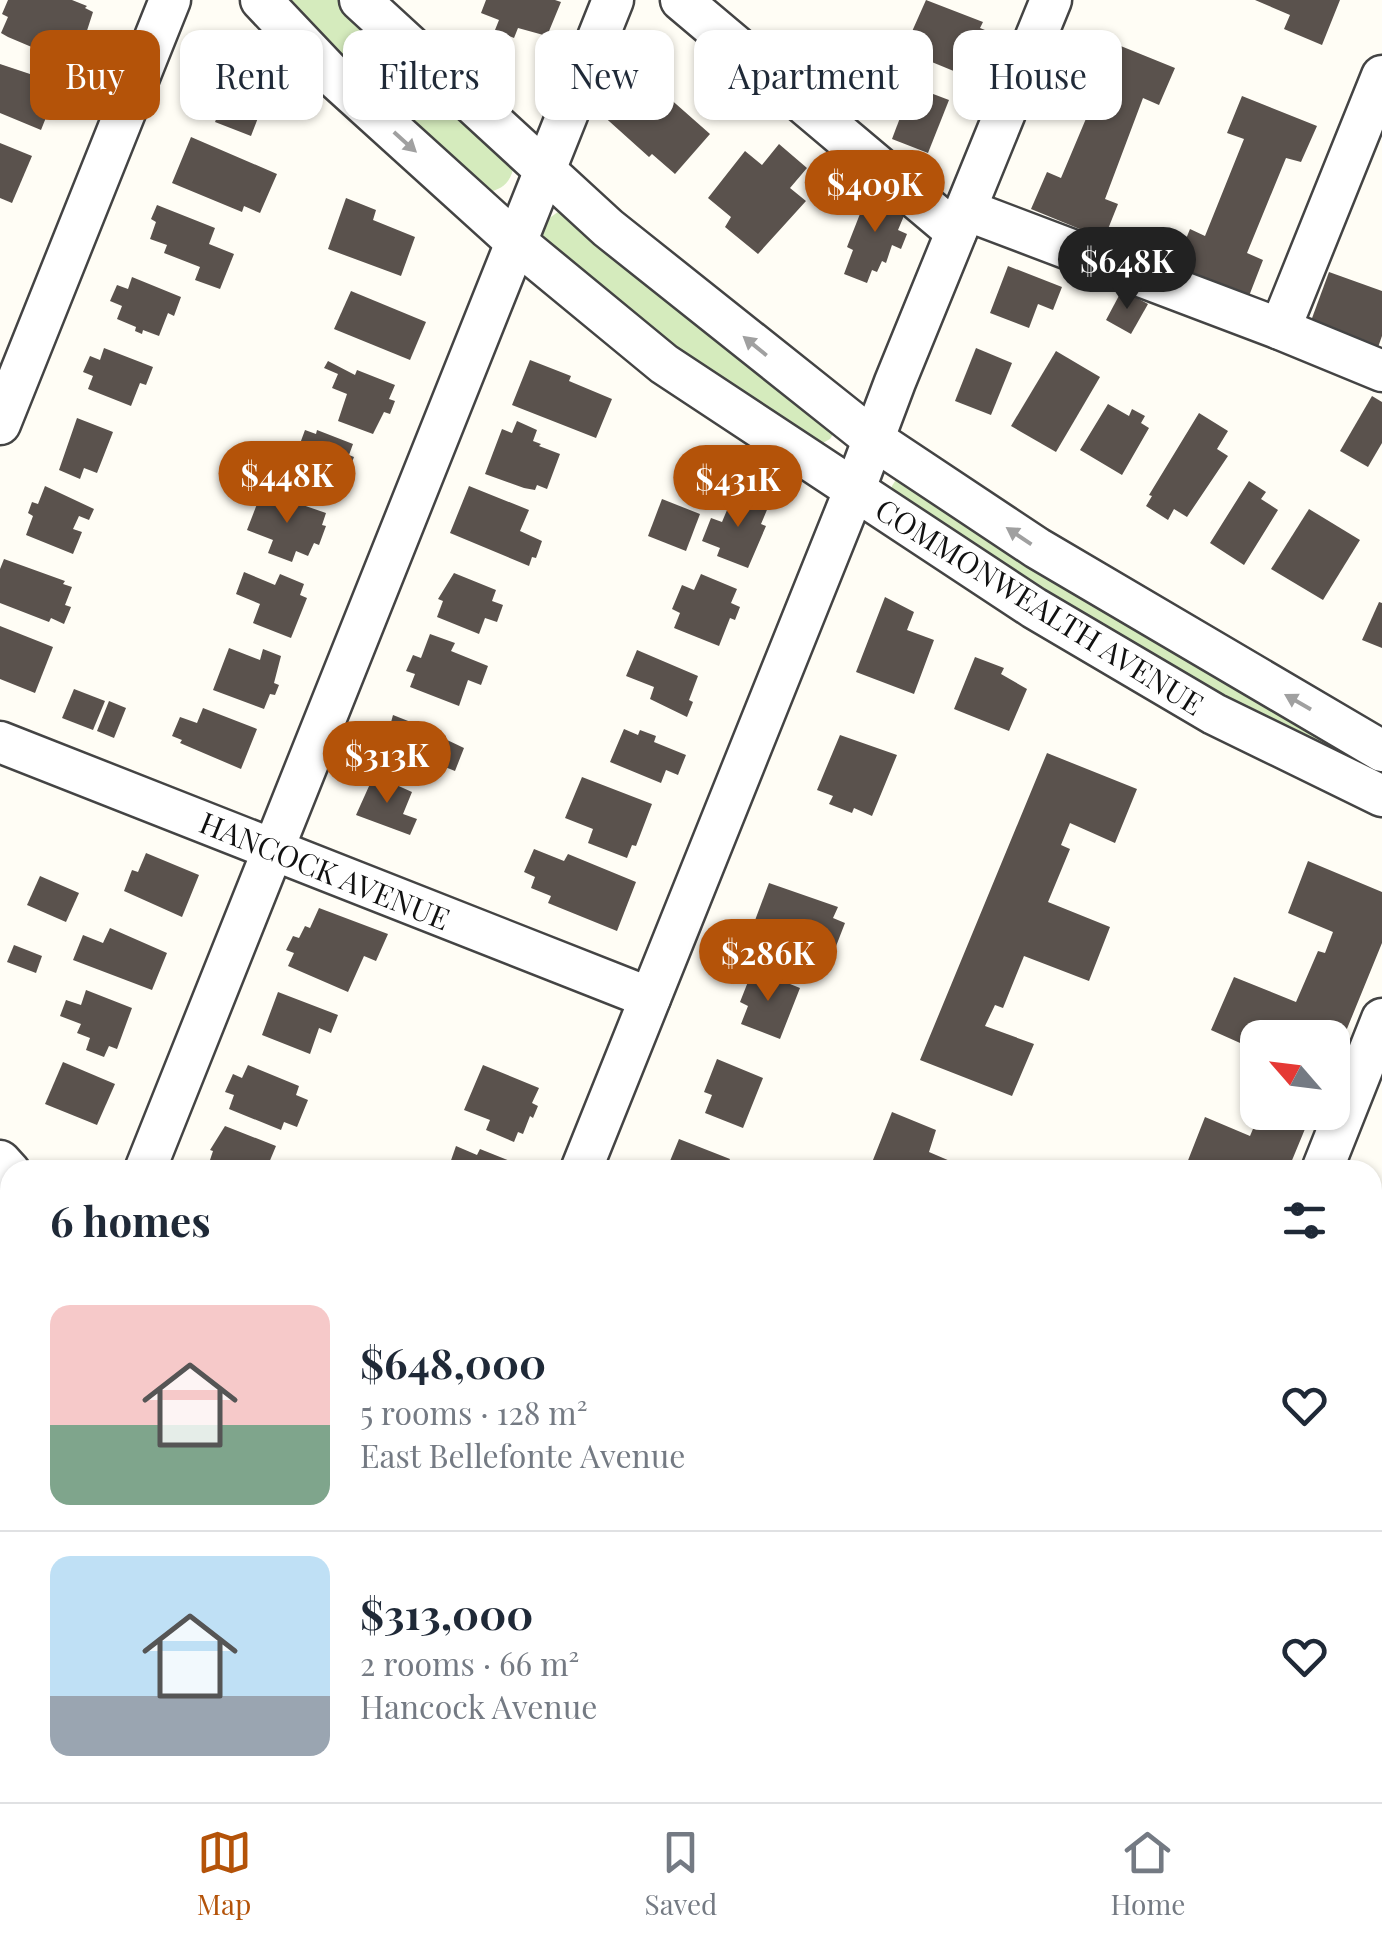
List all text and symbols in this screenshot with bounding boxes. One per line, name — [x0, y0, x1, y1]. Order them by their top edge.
chip: Buy — [30, 30, 160, 120]
chip: Rent — [180, 30, 323, 120]
chip: Filters — [343, 30, 515, 120]
chip: New — [535, 30, 674, 120]
chip: Apartment — [694, 30, 933, 120]
chip: House — [953, 30, 1122, 120]
one-way arrow — [393, 130, 417, 153]
pin: $409K — [805, 150, 945, 235]
text: $409K — [827, 161, 923, 204]
pin: $648K — [1057, 227, 1197, 312]
text: $648K — [1080, 238, 1174, 281]
one-way arrow — [743, 336, 768, 357]
pin: $448K — [217, 441, 357, 526]
pin: $431K — [668, 445, 808, 530]
text: $448K — [241, 452, 333, 495]
text: $431K — [695, 456, 781, 499]
street label: COMMONWEALTH AVENUE — [869, 489, 1211, 723]
one-way arrow — [1005, 527, 1032, 545]
one-way arrow — [1284, 694, 1312, 711]
pin: $313K — [317, 721, 457, 806]
text: $313K — [345, 732, 429, 775]
street label: HANCOCK AVENUE — [194, 802, 456, 938]
pin: $286K — [698, 919, 838, 1004]
text: $286K — [721, 930, 815, 973]
north arrow — [1240, 1020, 1350, 1130]
map controls — [1240, 1020, 1350, 1130]
text: 6 homes — [50, 1192, 211, 1248]
icon: filters — [1277, 1193, 1332, 1248]
text: $648,000 — [360, 1334, 546, 1390]
icon: home — [130, 1345, 250, 1465]
icon: heart — [1277, 1378, 1332, 1433]
text: 5 rooms · 128 m² — [360, 1390, 588, 1433]
text: East Bellefonte Avenue — [360, 1433, 686, 1476]
text: $313,000 — [360, 1585, 533, 1641]
icon: home — [130, 1596, 250, 1716]
icon: heart — [1277, 1629, 1332, 1684]
text: 2 rooms · 66 m² — [360, 1641, 579, 1684]
text: Hancock Avenue — [360, 1684, 597, 1727]
tab: Map — [197, 1825, 252, 1922]
tab: Saved — [645, 1825, 717, 1922]
tab: Home — [1110, 1825, 1185, 1922]

